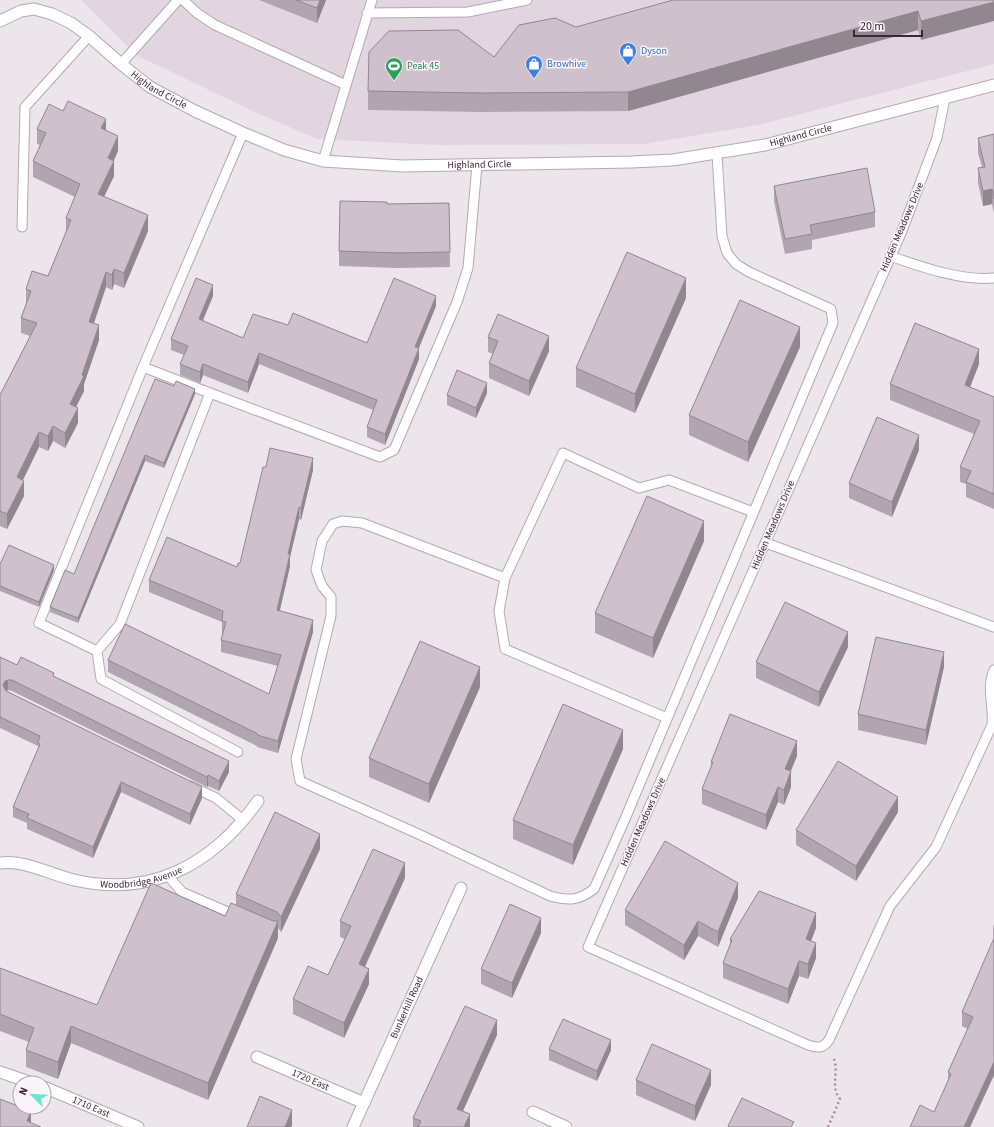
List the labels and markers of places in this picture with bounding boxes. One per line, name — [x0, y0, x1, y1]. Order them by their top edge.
shop icon: Dyson — [618, 41, 638, 66]
place label: Dyson — [641, 44, 667, 58]
shop icon: Browhive — [524, 54, 544, 79]
sports icon: Peak 45 — [384, 56, 404, 81]
place label: Browhive — [547, 57, 586, 71]
place label: Peak 45 — [407, 59, 439, 73]

